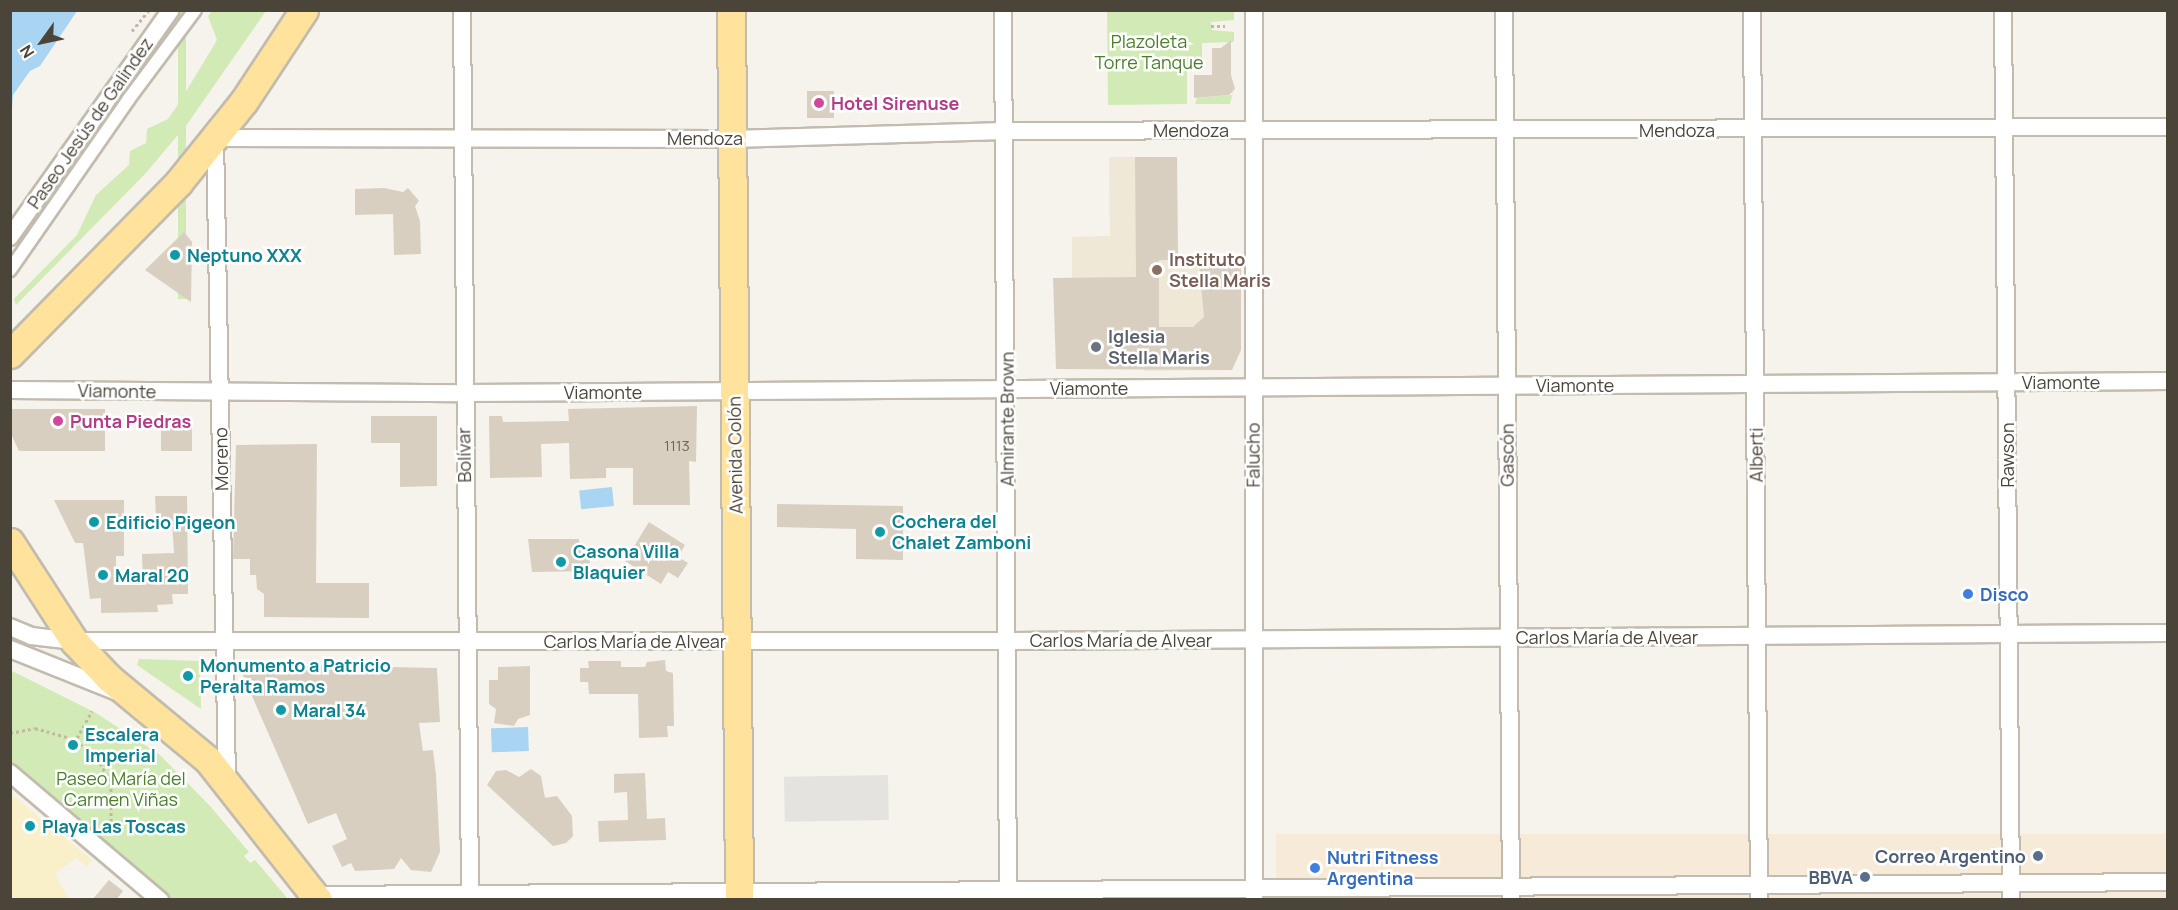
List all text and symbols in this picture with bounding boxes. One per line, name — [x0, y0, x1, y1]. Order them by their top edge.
north arrow — [12, 12, 72, 72]
park label: Plazoleta Torre Tanque — [1095, 31, 1203, 74]
street label: Paseo Jesús de Galindez — [23, 33, 157, 213]
text: N — [15, 41, 39, 63]
place label: Hotel Sirenuse — [831, 92, 959, 114]
marker: Hotel Sirenuse — [812, 96, 826, 110]
street label: Mendoza — [1153, 119, 1229, 141]
street label: Mendoza — [1639, 119, 1715, 141]
street label: Mendoza — [667, 127, 743, 149]
place label: Neptuno XXX — [187, 244, 302, 266]
marker: Neptuno XXX — [168, 248, 182, 262]
place label: Instituto Stella Maris — [1169, 249, 1271, 292]
marker: Instituto Stella Maris — [1150, 263, 1164, 277]
place label: Iglesia Stella Maris — [1108, 326, 1210, 368]
marker: Iglesia Stella Maris — [1089, 340, 1103, 354]
street label: Almirante Brown — [996, 352, 1018, 486]
street label: Viamonte — [2022, 371, 2100, 393]
street label: Viamonte — [1536, 374, 1614, 396]
street label: Viamonte — [1050, 377, 1128, 399]
street label: Viamonte — [78, 380, 156, 402]
street label: Viamonte — [564, 381, 642, 403]
street label: Avenida Colón — [723, 396, 747, 514]
place label: Punta Piedras — [70, 410, 191, 432]
marker: Punta Piedras — [51, 414, 65, 428]
street label: Rawson — [1996, 422, 2018, 488]
street label: Falucho — [1242, 423, 1264, 487]
street label: Gascón — [1496, 423, 1518, 487]
street label: Moreno — [210, 427, 232, 491]
street label: Bolívar — [453, 427, 475, 483]
street label: Alberti — [1745, 428, 1767, 482]
house number: 1113 — [664, 437, 690, 455]
place label: Edificio Pigeon — [106, 511, 236, 533]
place label: Cochera del Chalet Zamboni — [892, 511, 1031, 554]
marker: Edificio Pigeon — [87, 515, 101, 529]
marker: Cochera del Chalet Zamboni — [873, 525, 887, 539]
place label: Casona Villa Blaquier — [573, 541, 679, 584]
marker: Casona Villa Blaquier — [554, 555, 568, 569]
place label: Maral 20 — [115, 564, 189, 586]
marker: Maral 20 — [96, 568, 110, 582]
place label: Disco — [1980, 583, 2029, 605]
marker: Disco — [1961, 587, 1975, 601]
street label: Carlos María de Alvear — [1516, 626, 1698, 648]
street label: Carlos María de Alvear — [1030, 629, 1212, 651]
street label: Carlos María de Alvear — [544, 630, 726, 652]
place label: Monumento a Patricio Peralta Ramos — [200, 655, 391, 698]
marker: Monumento a Patricio Peralta Ramos — [181, 669, 195, 683]
place label: Maral 34 — [293, 699, 366, 721]
marker: Maral 34 — [274, 703, 288, 717]
place label: Escalera Imperial — [85, 724, 159, 766]
marker: Escalera Imperial — [66, 738, 80, 752]
park label: Paseo María del Carmen Viñas — [56, 768, 186, 810]
place label: Playa Las Toscas — [42, 815, 186, 837]
marker: Playa Las Toscas — [23, 819, 37, 833]
place label: Correo Argentino — [1875, 845, 2026, 867]
place label: Nutri Fitness Argentina — [1327, 847, 1439, 890]
marker: Correo Argentino — [2031, 849, 2045, 863]
marker: Nutri Fitness Argentina — [1308, 861, 1322, 875]
place label: BBVA — [1808, 866, 1853, 888]
marker: BBVA — [1858, 870, 1872, 884]

